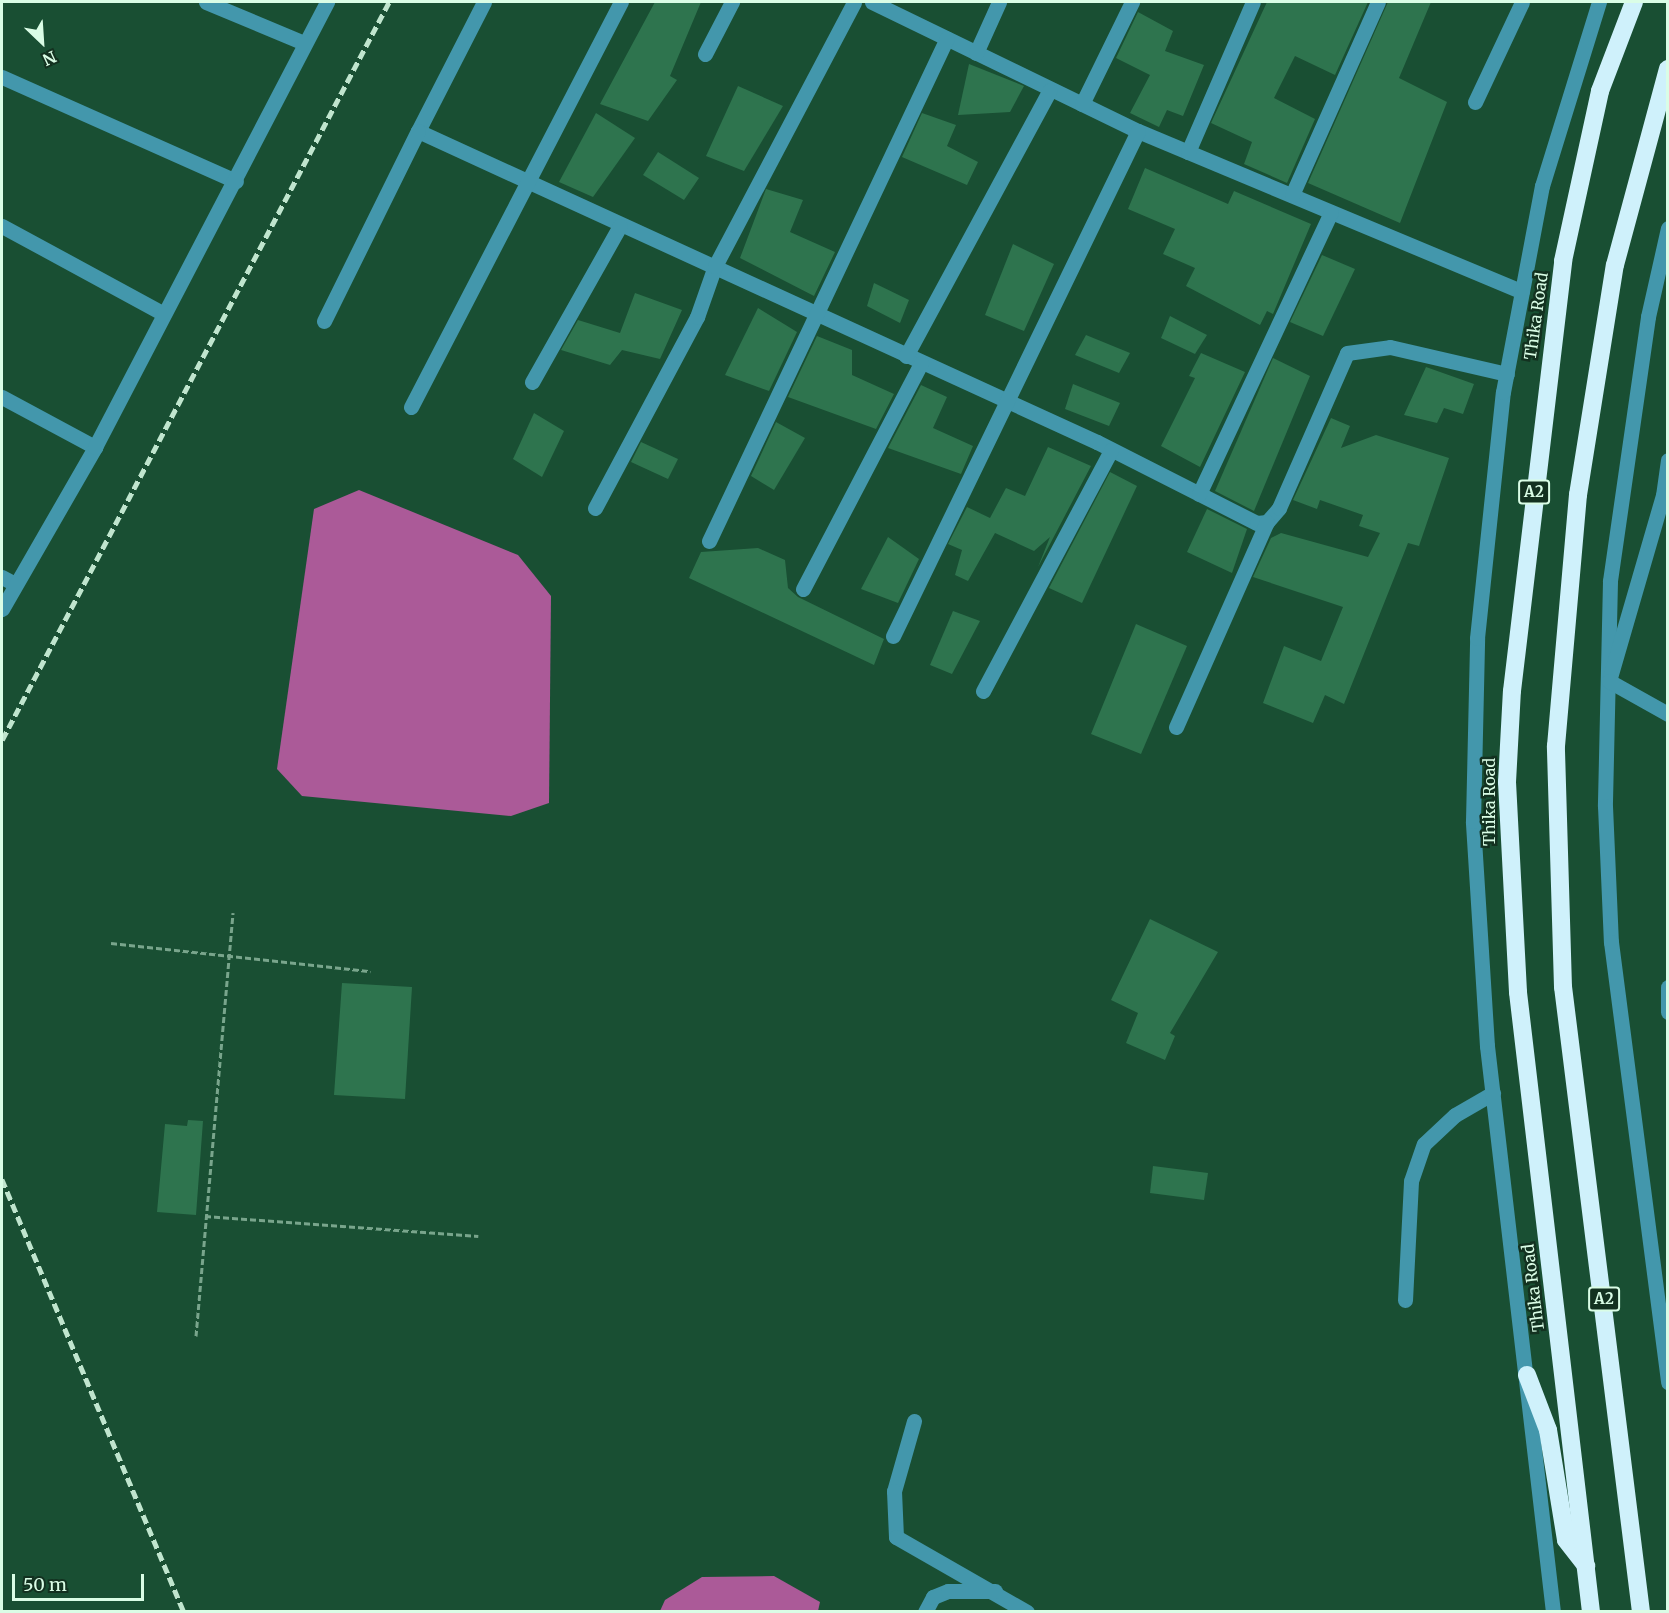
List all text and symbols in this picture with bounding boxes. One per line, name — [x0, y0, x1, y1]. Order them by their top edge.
north arrow — [12, 12, 72, 72]
text: N — [40, 47, 60, 70]
street label: Thika Road — [1520, 271, 1552, 361]
road number: A2 — [1518, 480, 1550, 504]
street label: Thika Road — [1479, 758, 1499, 846]
street label: Thika Road — [1518, 1243, 1548, 1333]
road number: A2 — [1588, 1287, 1620, 1311]
scale bar — [15, 1562, 147, 1600]
text: 50 m — [23, 1573, 67, 1596]

